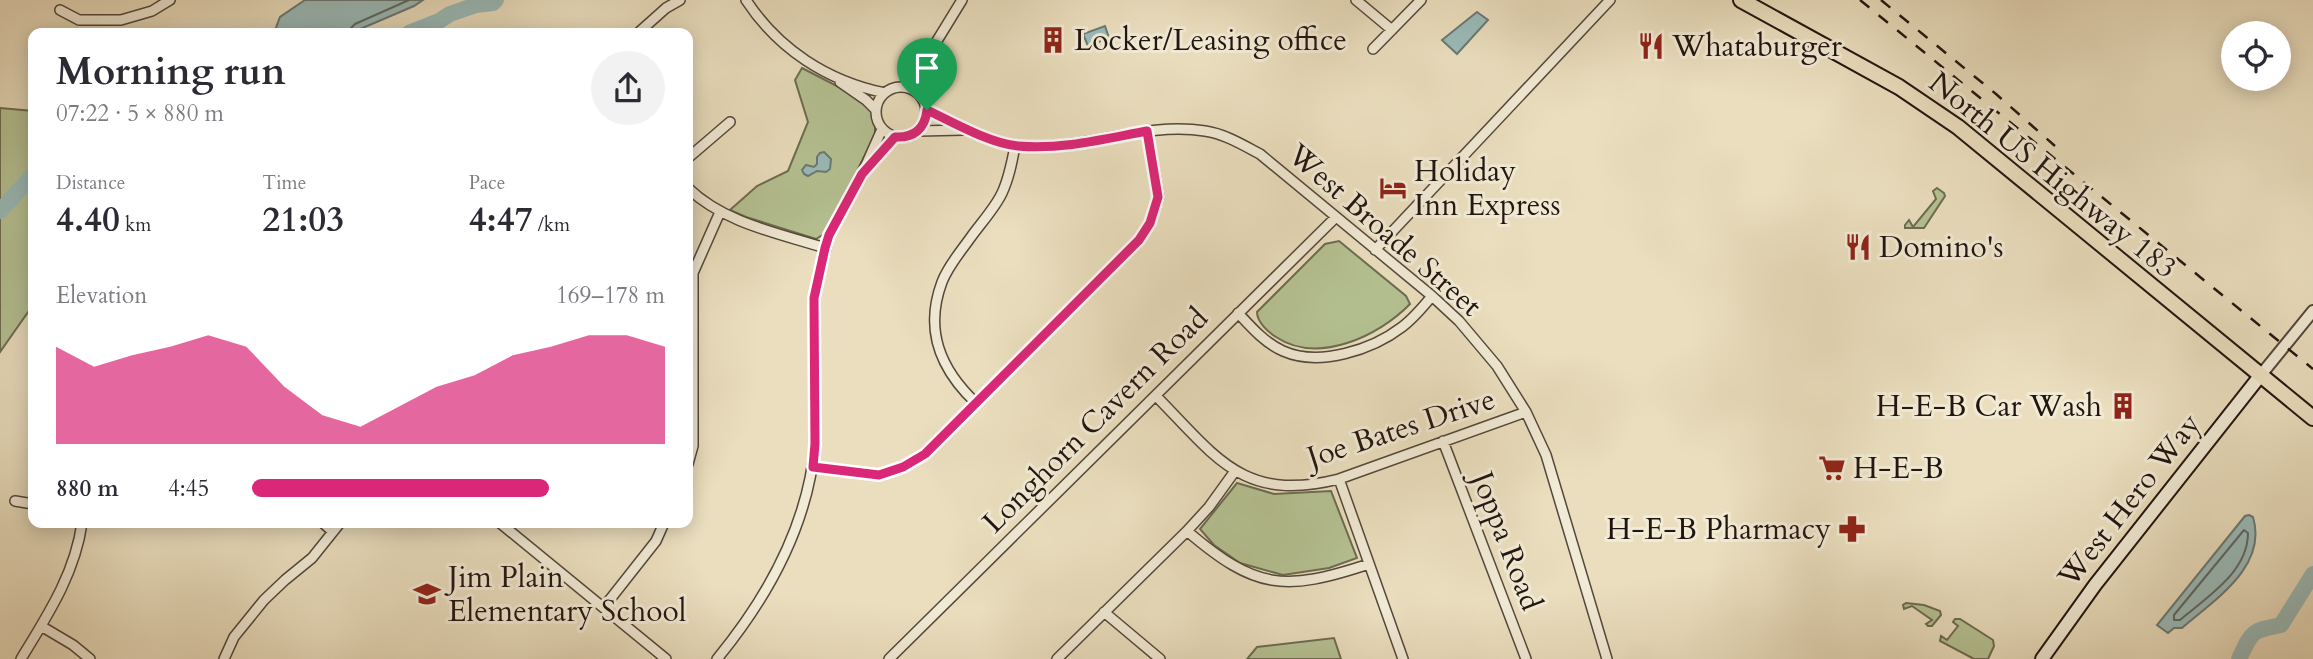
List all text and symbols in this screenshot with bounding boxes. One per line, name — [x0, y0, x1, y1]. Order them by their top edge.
place label: Locker/Leasing office — [1074, 20, 1347, 61]
map controls — [2221, 21, 2291, 91]
button: locate — [2221, 21, 2291, 91]
building icon: Locker/Leasing office — [1038, 25, 1068, 55]
place label: Whataburger — [1671, 26, 1842, 67]
restaurant icon: Whataburger — [1636, 31, 1666, 61]
pin — [897, 38, 957, 110]
text: Morning run — [56, 46, 286, 98]
icon: arrive — [908, 49, 946, 87]
button: share — [591, 51, 665, 125]
street label: North US Highway 183 — [1920, 62, 2185, 288]
text: 07:22 · 5 × 880 m — [56, 98, 224, 129]
street label: West Broade Street — [1278, 134, 1491, 326]
place label: Holiday Inn Express — [1414, 151, 1560, 226]
text: Distance — [56, 170, 125, 196]
text: Time — [262, 170, 306, 196]
text: Pace — [469, 170, 505, 196]
hotel icon: Holiday Inn Express — [1378, 173, 1408, 203]
text: 4.40 — [56, 196, 120, 244]
text: 21:03 — [262, 196, 344, 244]
text: 4:47 — [469, 196, 533, 244]
text: km — [120, 212, 151, 238]
text: /km — [533, 212, 570, 238]
place label: Domino's — [1879, 227, 2004, 268]
restaurant icon: Domino's — [1843, 232, 1873, 262]
text: Elevation — [56, 280, 147, 311]
text: 169–178 m — [556, 280, 665, 311]
street label: Longhorn Cavern Road — [973, 298, 1217, 542]
street label: Joe Bates Drive — [1298, 379, 1500, 479]
place label: H-E-B Car Wash — [1876, 386, 2103, 427]
building icon: H-E-B Car Wash — [2108, 391, 2138, 421]
street label: West Hero Way — [2048, 405, 2210, 597]
place label: H-E-B — [1853, 448, 1944, 489]
supermarket icon: H-E-B — [1817, 453, 1847, 483]
street label: Joppa Road — [1460, 462, 1552, 616]
text: 880 m — [56, 473, 119, 504]
text: 4:45 — [168, 473, 209, 504]
place label: H-E-B Pharmacy — [1606, 509, 1831, 550]
pharmacy icon: H-E-B Pharmacy — [1837, 514, 1867, 544]
place label: Jim Plain Elementary School — [444, 557, 687, 632]
school or university icon: Jim Plain Elementary School — [412, 579, 442, 609]

